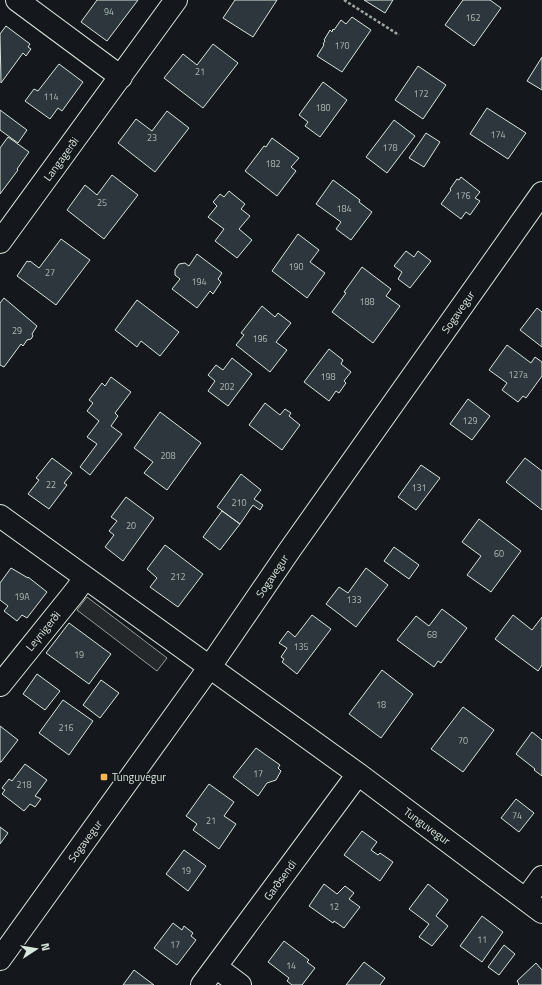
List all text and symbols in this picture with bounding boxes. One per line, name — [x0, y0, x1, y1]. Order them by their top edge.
house number: 94 — [104, 5, 114, 18]
house number: 162 — [465, 11, 481, 24]
house number: 170 — [334, 39, 350, 52]
house number: 21 — [195, 65, 205, 78]
house number: 172 — [413, 87, 429, 100]
house number: 114 — [43, 90, 59, 103]
house number: 180 — [315, 101, 331, 114]
house number: 174 — [490, 128, 506, 141]
house number: 23 — [147, 131, 157, 144]
street label: Langagerði — [40, 134, 82, 184]
house number: 178 — [382, 141, 398, 154]
house number: 182 — [265, 157, 281, 170]
house number: 176 — [455, 189, 471, 202]
house number: 25 — [97, 196, 107, 209]
house number: 184 — [336, 202, 352, 215]
house number: 190 — [288, 260, 304, 273]
house number: 27 — [45, 266, 55, 279]
house number: 194 — [191, 275, 207, 288]
street label: Sogavegur — [437, 287, 479, 337]
house number: 188 — [359, 295, 375, 308]
house number: 29 — [12, 324, 22, 337]
house number: 196 — [252, 332, 268, 345]
house number: 127a — [508, 368, 528, 381]
house number: 198 — [320, 370, 336, 383]
house number: 202 — [219, 380, 235, 393]
house number: 129 — [462, 414, 478, 427]
house number: 208 — [160, 449, 176, 462]
house number: 22 — [46, 478, 56, 491]
house number: 131 — [411, 481, 427, 494]
house number: 210 — [231, 496, 247, 509]
house number: 20 — [126, 519, 136, 532]
house number: 60 — [494, 547, 504, 560]
street label: Sogavegur — [252, 551, 292, 601]
house number: 212 — [170, 570, 186, 583]
house number: 19A — [14, 590, 30, 603]
house number: 133 — [346, 593, 362, 606]
street label: Leynigerði — [22, 608, 64, 654]
house number: 68 — [427, 628, 437, 641]
house number: 135 — [293, 640, 309, 653]
house number: 19 — [74, 648, 84, 661]
house number: 18 — [376, 698, 386, 711]
house number: 216 — [58, 721, 74, 734]
house number: 70 — [458, 734, 468, 747]
house number: 17 — [253, 767, 263, 780]
place label: Tunguvegur — [112, 769, 166, 785]
marker: Tunguvegur — [99, 772, 109, 782]
house number: 218 — [16, 778, 32, 791]
street label: Tunguvegur — [400, 804, 454, 848]
house number: 74 — [512, 809, 522, 822]
house number: 21 — [206, 814, 216, 827]
street label: Sogavegur — [64, 816, 106, 865]
street label: Garðsendi — [260, 856, 300, 904]
house number: 19 — [181, 864, 191, 877]
house number: 12 — [329, 900, 339, 913]
north arrow — [16, 929, 56, 969]
house number: 11 — [477, 933, 487, 946]
house number: 17 — [170, 938, 180, 951]
text: N — [37, 942, 54, 952]
house number: 14 — [286, 959, 296, 972]

